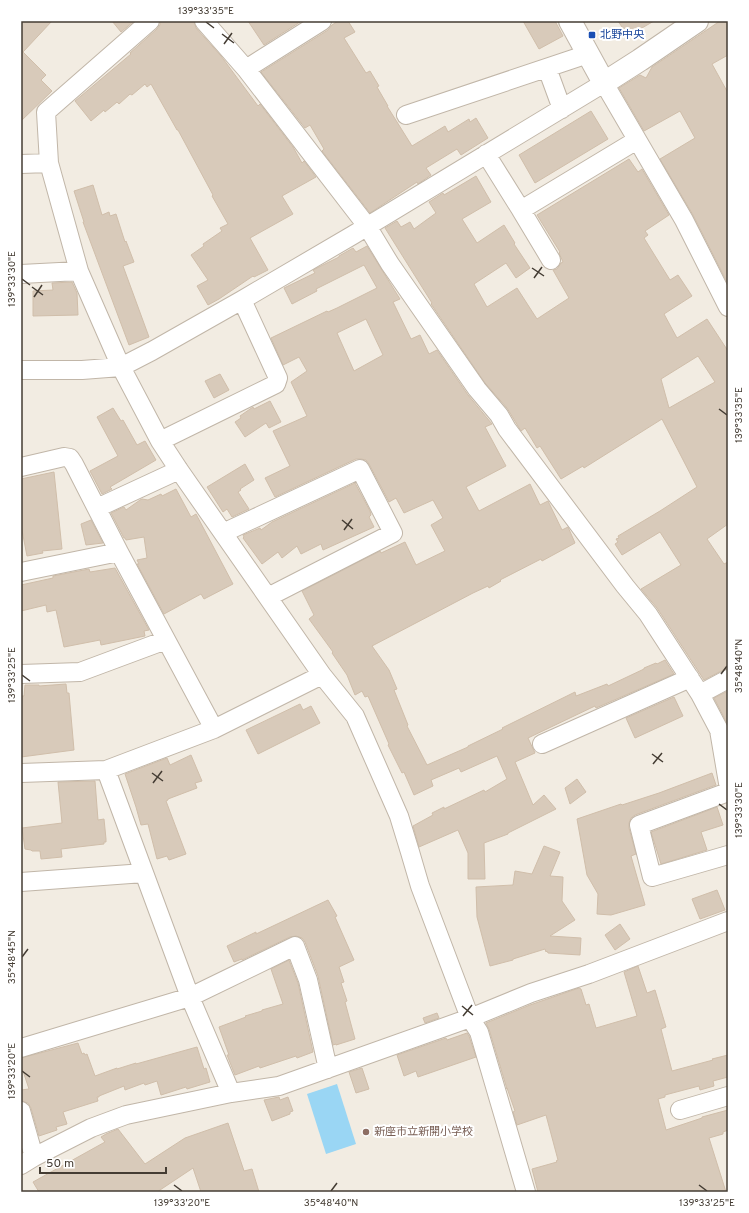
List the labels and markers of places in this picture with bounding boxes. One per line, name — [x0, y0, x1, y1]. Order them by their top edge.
place label: 北野中央 — [600, 28, 645, 42]
marker: 北野中央 — [587, 30, 597, 40]
place label: 新座市立新開小学校 — [374, 1125, 473, 1139]
marker: 新座市立新開小学校 — [361, 1127, 371, 1137]

